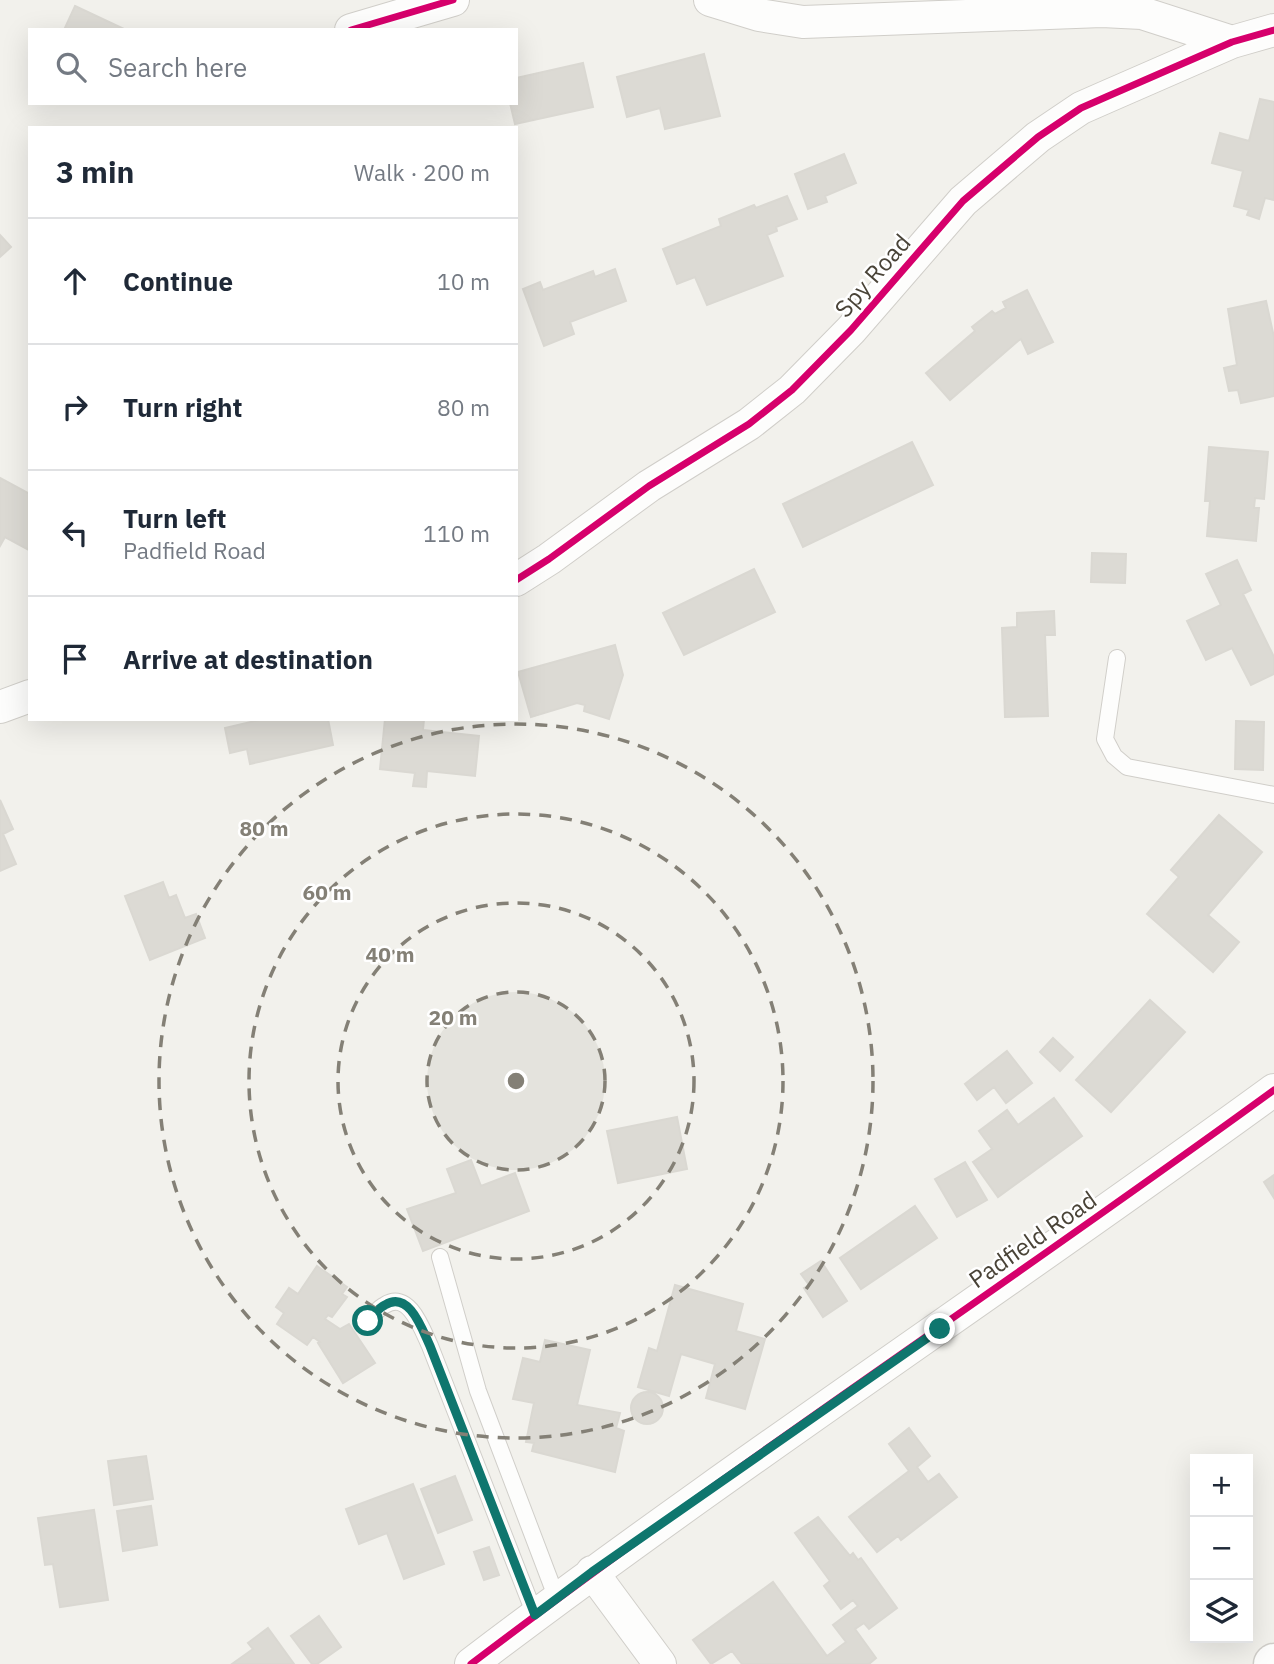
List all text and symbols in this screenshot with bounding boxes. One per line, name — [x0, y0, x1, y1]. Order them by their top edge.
search box — [28, 28, 518, 105]
icon: search — [52, 48, 90, 86]
text: Search here — [108, 50, 247, 84]
text: 3 min — [56, 152, 134, 191]
text: Walk · 200 m — [354, 157, 490, 187]
street label: Spy Road — [827, 227, 917, 324]
icon: ahead — [56, 262, 94, 300]
text: Continue — [123, 264, 233, 298]
text: 10 m — [437, 266, 490, 296]
icon: right — [56, 388, 94, 426]
text: Turn right — [123, 390, 242, 424]
text: 80 m — [437, 392, 490, 422]
text: Turn left — [123, 501, 226, 535]
icon: left — [56, 514, 94, 552]
text: 110 m — [423, 518, 490, 548]
text: Padfield Road — [123, 535, 266, 565]
icon: arrive — [56, 640, 94, 678]
text: Arrive at destination — [123, 642, 373, 676]
text: 80 m — [240, 814, 288, 842]
text: 60 m — [303, 878, 351, 906]
text: 40 m — [366, 940, 414, 968]
text: 20 m — [429, 1003, 477, 1031]
centre of rings — [504, 1069, 528, 1093]
street label: Padfield Road — [962, 1183, 1103, 1295]
route start — [352, 1305, 383, 1336]
route end — [924, 1313, 955, 1344]
map controls — [1190, 1454, 1253, 1643]
button: + — [1190, 1454, 1253, 1517]
button: − — [1190, 1517, 1253, 1580]
button: layers — [1190, 1580, 1253, 1643]

